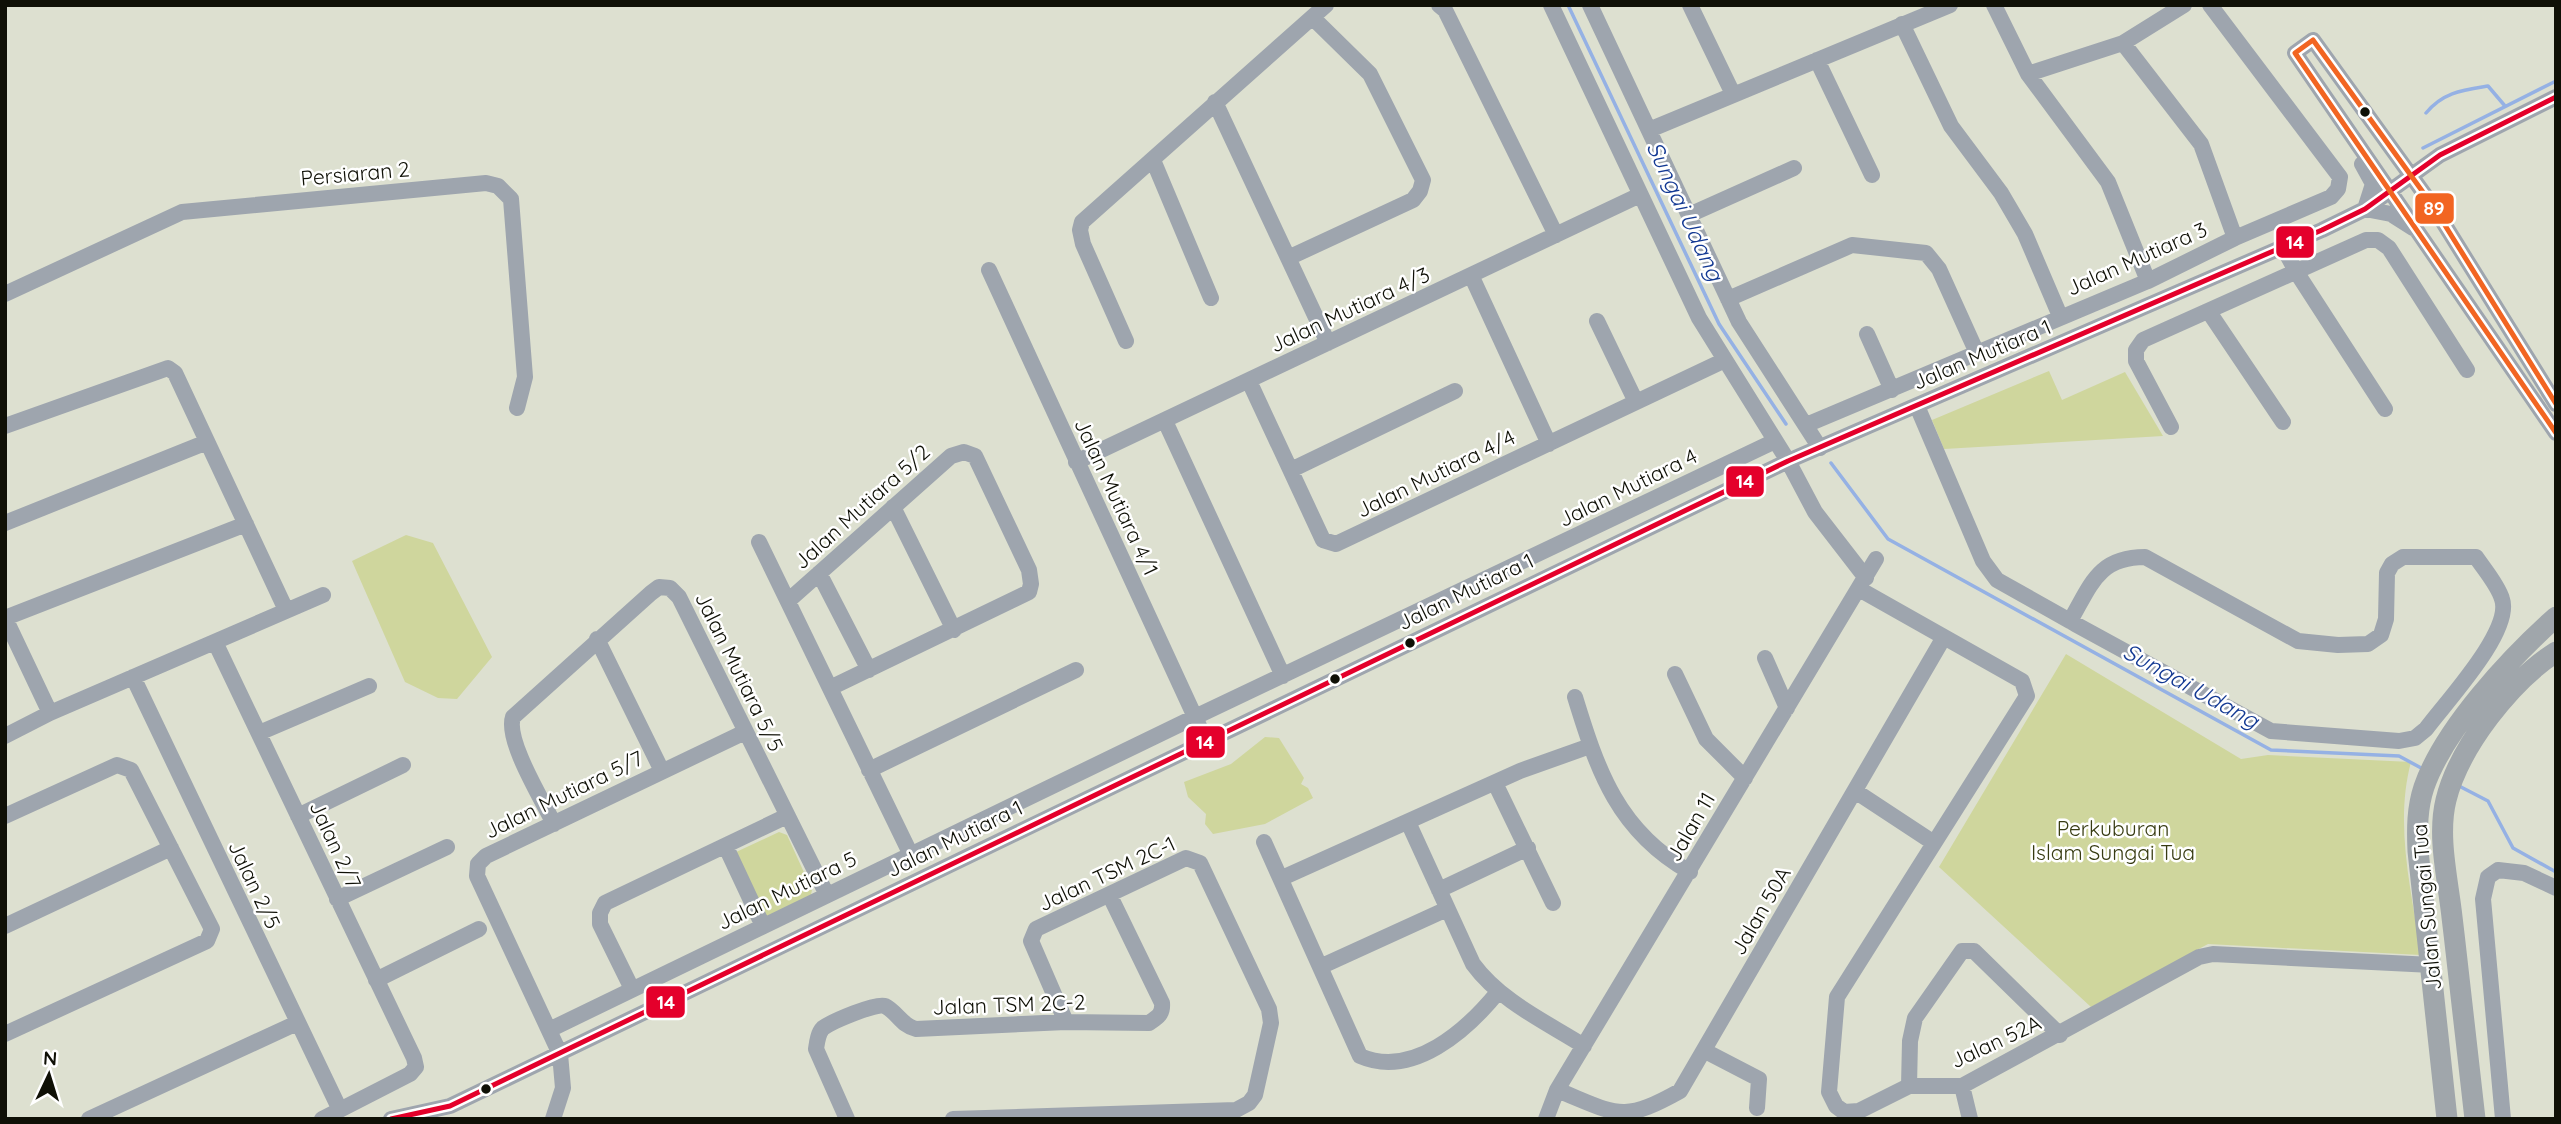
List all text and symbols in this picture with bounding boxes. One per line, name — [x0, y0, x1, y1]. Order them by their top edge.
unlabelled marker — [2358, 105, 2372, 119]
water label: Sungai Udang — [1640, 136, 1731, 287]
street label: Persiaran 2 — [299, 155, 411, 191]
line badge: 89 — [2414, 192, 2455, 225]
text: 89 — [2423, 196, 2445, 220]
street label: Jalan Mutiara 3 — [2062, 215, 2211, 301]
line badge: 14 — [2275, 225, 2315, 259]
text: 14 — [2286, 230, 2304, 254]
street label: Jalan Mutiara 4/3 — [1266, 261, 1434, 357]
street label: Jalan Mutiara 1 — [1908, 313, 2055, 395]
street label: Jalan Mutiara 4/1 — [1069, 414, 1165, 579]
street label: Jalan Mutiara 4/4 — [1352, 423, 1519, 523]
street label: Jalan Mutiara 5/2 — [788, 438, 935, 574]
street label: Jalan Mutiara 4 — [1554, 442, 1701, 532]
line badge: 14 — [1725, 465, 1765, 498]
text: 14 — [1736, 469, 1754, 493]
street label: Jalan Mutiara 1 — [1393, 547, 1538, 635]
street label: Jalan Mutiara 5/5 — [690, 588, 790, 755]
unlabelled marker — [1403, 636, 1417, 650]
water label: Sungai Udang — [2118, 636, 2266, 736]
unlabelled marker — [1328, 672, 1342, 686]
line badge: 14 — [1185, 725, 1226, 759]
text: 14 — [1196, 730, 1214, 754]
street label: Jalan Mutiara 5/7 — [480, 744, 647, 844]
street label: Jalan 11 — [1660, 787, 1720, 866]
street label: Jalan Mutiara 1 — [882, 794, 1027, 882]
street label: Jalan 2/7 — [304, 797, 368, 893]
park label: Perkuburan Islam Sungai Tua — [2031, 815, 2195, 865]
street label: Jalan Sungai Tua — [2406, 823, 2446, 991]
street label: Jalan TSM 2C-1 — [1034, 830, 1179, 916]
street label: Jalan 2/5 — [223, 836, 287, 933]
street label: Jalan Mutiara 5 — [713, 845, 860, 935]
street label: Jalan 50A — [1724, 862, 1796, 959]
line badge: 14 — [645, 985, 686, 1019]
street label: Jalan TSM 2C-2 — [932, 988, 1086, 1020]
text: 14 — [657, 990, 675, 1014]
street label: Jalan 52A — [1946, 1009, 2045, 1073]
north arrow — [14, 1040, 84, 1110]
text: N — [42, 1046, 58, 1070]
unlabelled marker — [479, 1082, 493, 1096]

